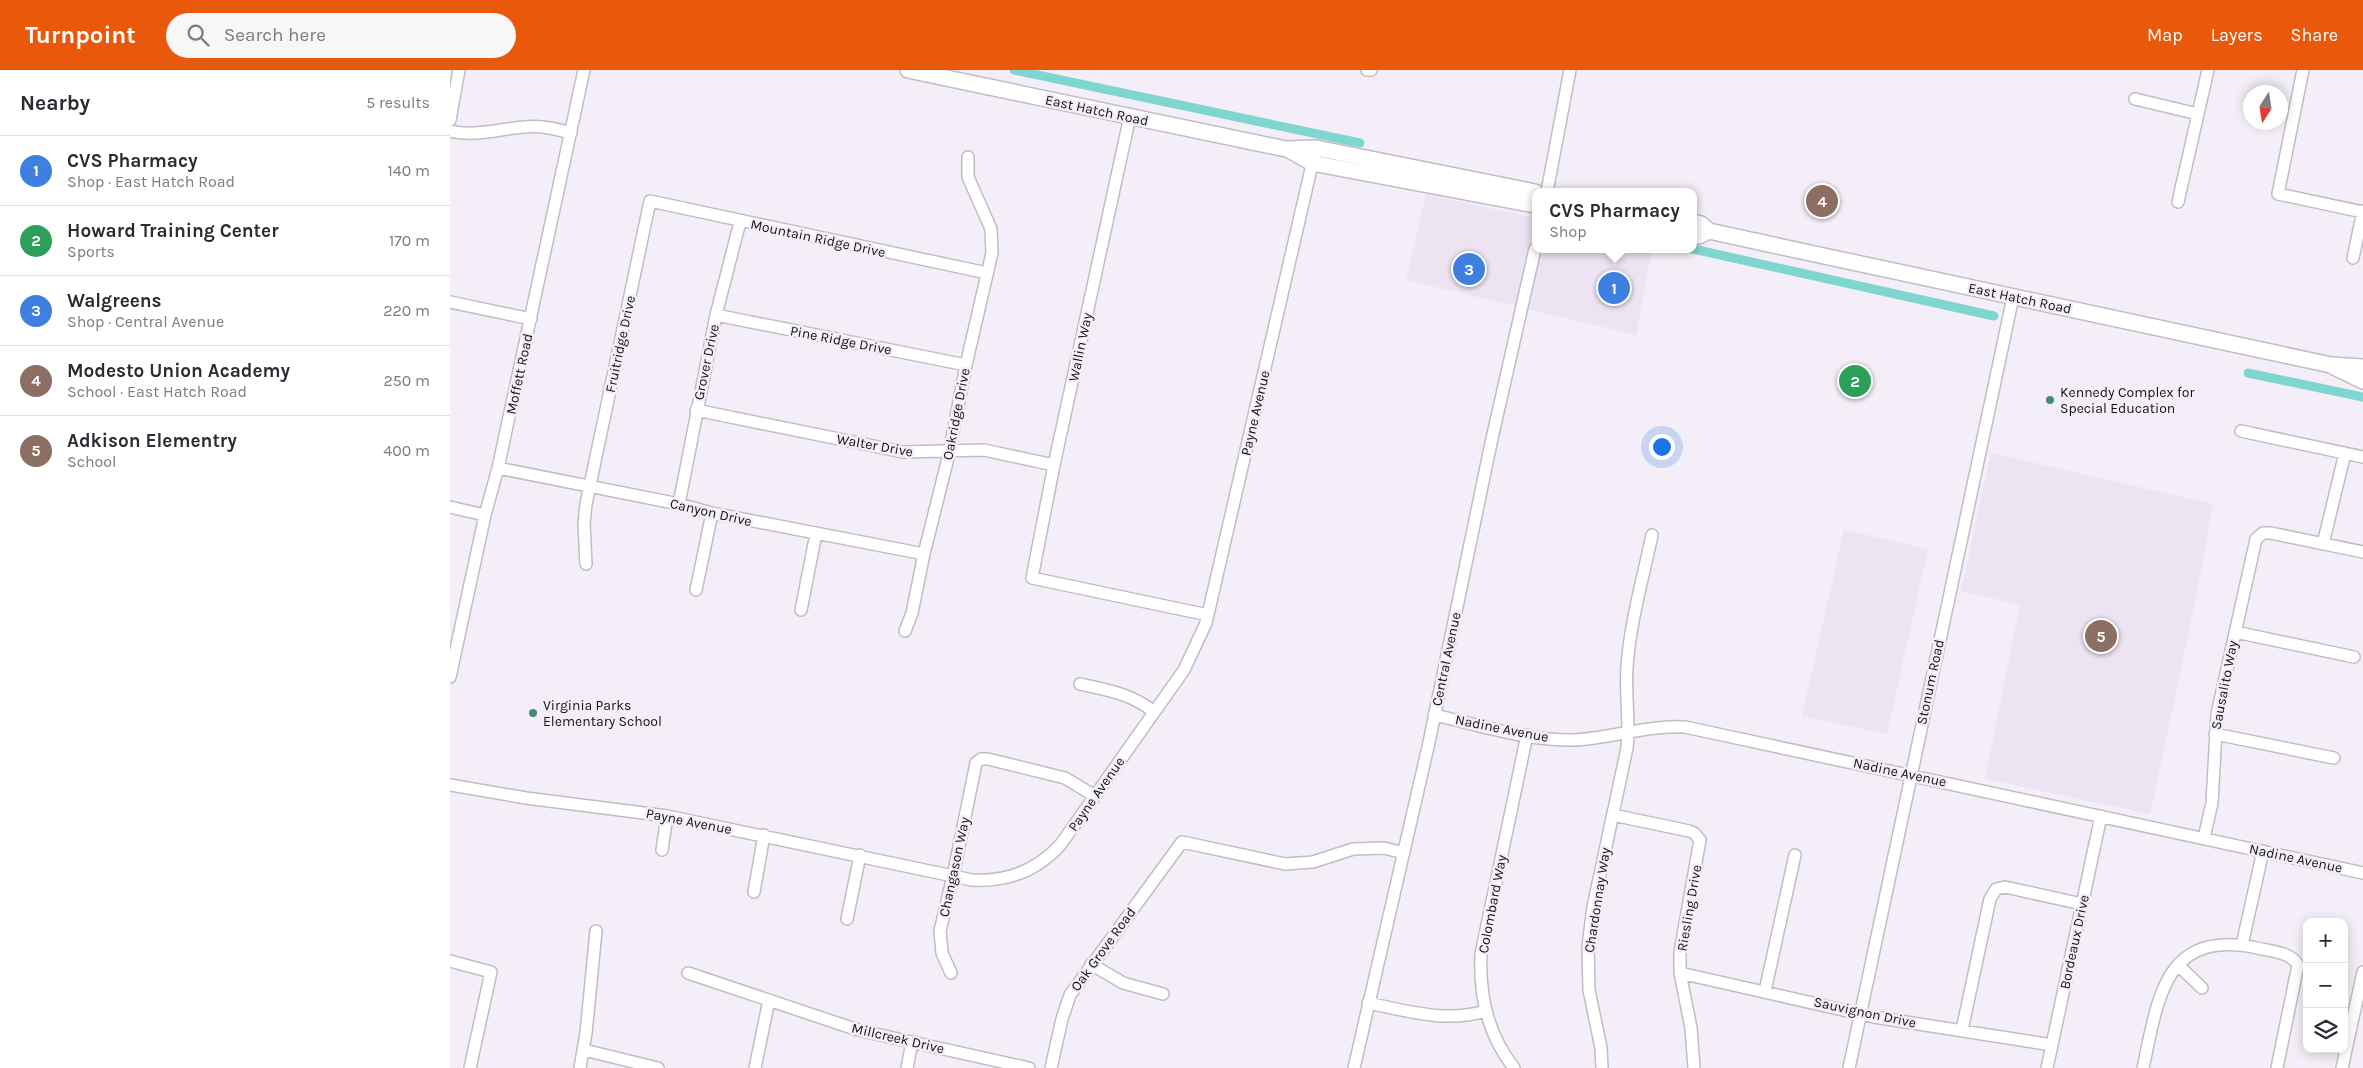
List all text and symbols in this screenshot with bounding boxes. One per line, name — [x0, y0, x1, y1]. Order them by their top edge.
search box — [166, 13, 516, 58]
text: Turnpoint — [25, 21, 136, 49]
icon: search — [184, 21, 212, 49]
text: Search here — [224, 24, 326, 46]
text: Map — [2147, 24, 2183, 46]
text: Layers — [2211, 24, 2263, 46]
text: Share — [2291, 24, 2338, 46]
north arrow — [2243, 85, 2288, 130]
text: Nearby — [20, 91, 90, 115]
street label: East Hatch Road — [1044, 91, 1150, 130]
text: 5 results — [366, 93, 430, 112]
text: CVS Pharmacy — [67, 150, 198, 172]
text: 1 — [33, 161, 39, 180]
text: 140 m — [388, 161, 430, 180]
text: Shop · East Hatch Road — [67, 172, 235, 191]
pin: 4 — [1806, 182, 1838, 220]
popup — [1532, 188, 1697, 253]
text: CVS Pharmacy — [1549, 200, 1680, 222]
street label: Mountain Ridge Drive — [749, 216, 887, 261]
text: Howard Training Center — [67, 220, 279, 242]
text: Shop — [1549, 222, 1587, 241]
text: 2 — [31, 231, 41, 250]
text: 170 m — [389, 231, 430, 250]
text: Sports — [67, 242, 115, 261]
pin: 3 — [1453, 250, 1485, 288]
pin: 1 — [1598, 269, 1630, 307]
street label: East Hatch Road — [1967, 279, 2073, 318]
text: Walgreens — [67, 290, 162, 312]
street label: Fruitridge Drive — [602, 294, 639, 394]
text: 3 — [31, 301, 41, 320]
text: 220 m — [383, 301, 430, 320]
street label: Wallin Way — [1065, 311, 1096, 383]
text: Shop · Central Avenue — [67, 312, 224, 331]
street label: Pine Ridge Drive — [789, 322, 893, 359]
street label: Grover Drive — [690, 323, 723, 402]
street label: Moffett Road — [503, 332, 536, 416]
text: Modesto Union Academy — [67, 360, 290, 382]
pin: 2 — [1839, 362, 1871, 400]
street label: Oakridge Drive — [939, 367, 974, 462]
street label: Payne Avenue — [1237, 369, 1274, 457]
text: 4 — [31, 371, 41, 390]
text: 250 m — [383, 371, 430, 390]
text: School · East Hatch Road — [67, 382, 247, 401]
place label: Kennedy Complex for Special Education — [2060, 384, 2195, 417]
marker: Kennedy Complex for Special Education — [2044, 394, 2056, 406]
text: Adkison Elementry — [67, 430, 237, 452]
street label: Walter Drive — [835, 430, 914, 461]
your location — [1649, 434, 1675, 460]
text: 5 — [31, 441, 41, 460]
text: 400 m — [383, 441, 430, 460]
text: School — [67, 452, 117, 471]
street label: Canyon Drive — [668, 495, 753, 530]
street label: Central Avenue — [1428, 611, 1465, 708]
pin: 5 — [2085, 617, 2117, 655]
street label: Stonum Road — [1913, 638, 1948, 726]
street label: Sausalito Way — [2208, 639, 2242, 731]
place label: Virginia Parks Elementary School — [543, 697, 662, 730]
marker: Virginia Parks Elementary School — [527, 707, 539, 719]
street label: Nadine Avenue — [1454, 711, 1550, 746]
street label: Payne Avenue — [1064, 754, 1128, 835]
street label: Nadine Avenue — [1852, 754, 1948, 791]
street label: Payne Avenue — [645, 805, 733, 838]
street label: Changason Way — [936, 815, 973, 919]
street label: Nadine Avenue — [2248, 840, 2344, 877]
street label: Chardonnay Way — [1581, 846, 1614, 954]
street label: Colombard Way — [1475, 853, 1510, 955]
street label: Riesling Drive — [1674, 863, 1705, 953]
street label: Bordeaux Drive — [2056, 893, 2093, 991]
street label: Oak Grove Road — [1067, 904, 1140, 995]
map controls — [2303, 918, 2348, 1053]
button: + — [2303, 918, 2348, 963]
button: − — [2303, 963, 2348, 1008]
street label: Sauvignon Drive — [1812, 993, 1918, 1032]
button: layers — [2303, 1008, 2348, 1053]
street label: Millcreek Drive — [850, 1020, 946, 1057]

